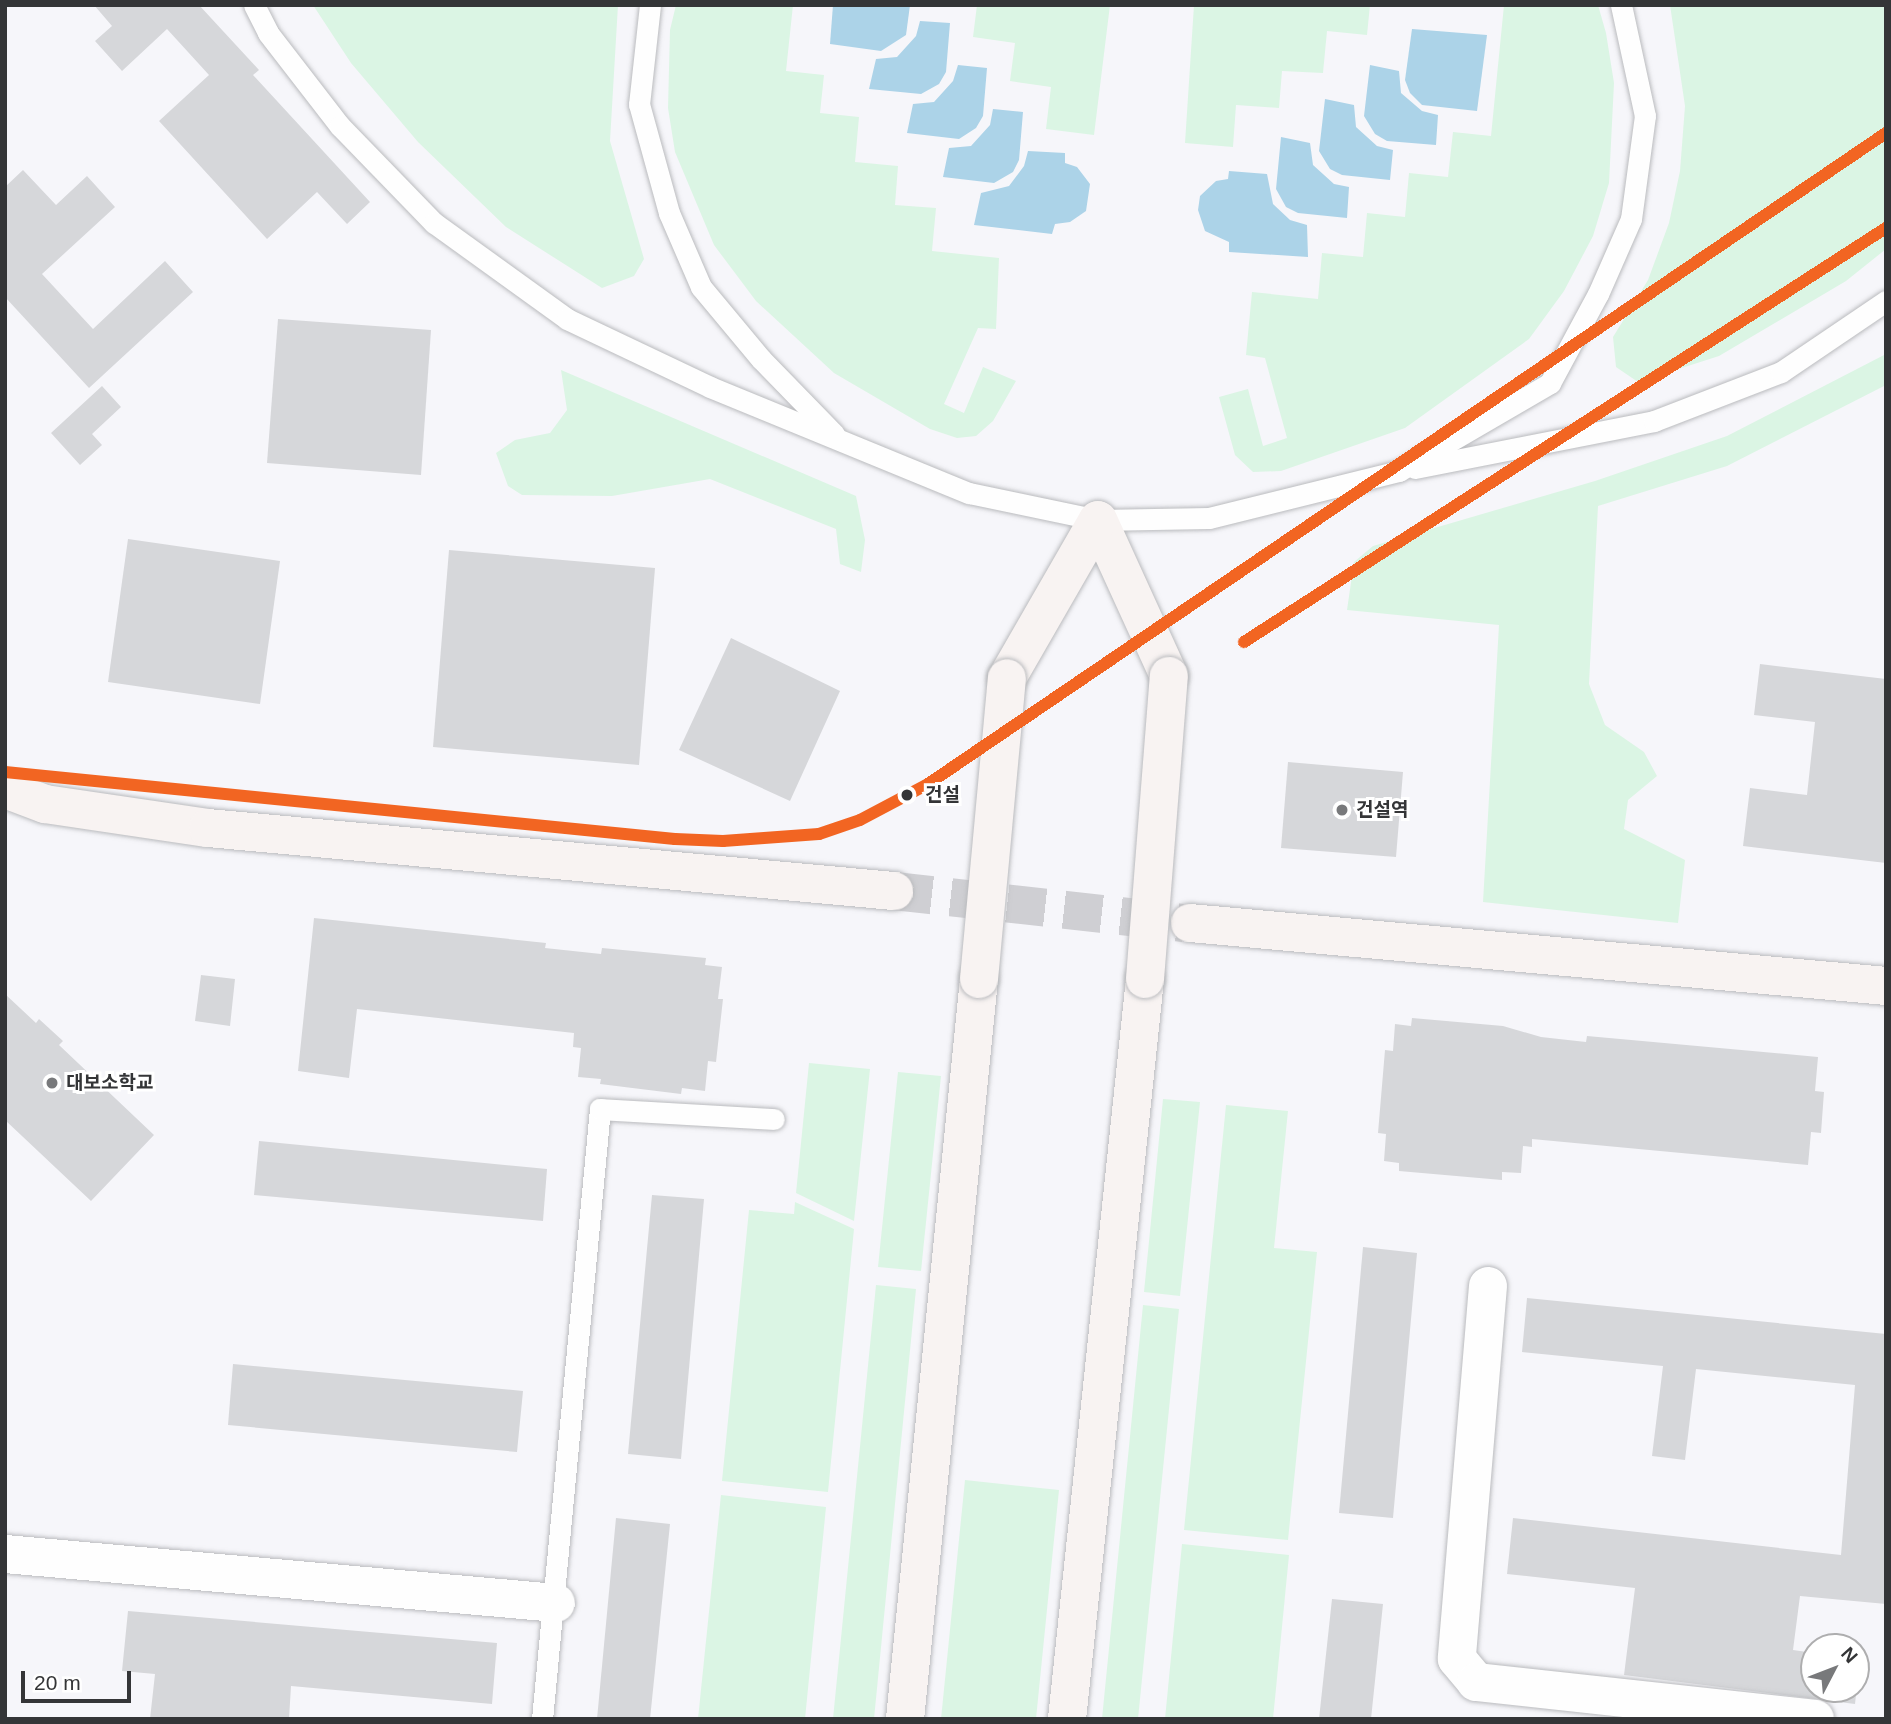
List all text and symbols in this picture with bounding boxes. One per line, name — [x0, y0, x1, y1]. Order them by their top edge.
marker: 건설 — [895, 783, 919, 807]
place label: 건설 — [925, 784, 960, 806]
place label: 건설역 — [1356, 799, 1408, 821]
marker: 건설역 — [1334, 802, 1350, 818]
place label: 대보소학교 — [66, 1072, 153, 1094]
marker: 대보소학교 — [44, 1075, 60, 1091]
north arrow — [1800, 1633, 1870, 1703]
text: N — [1837, 1643, 1862, 1667]
scale bar — [24, 1658, 135, 1702]
text: 20 m — [34, 1671, 81, 1694]

